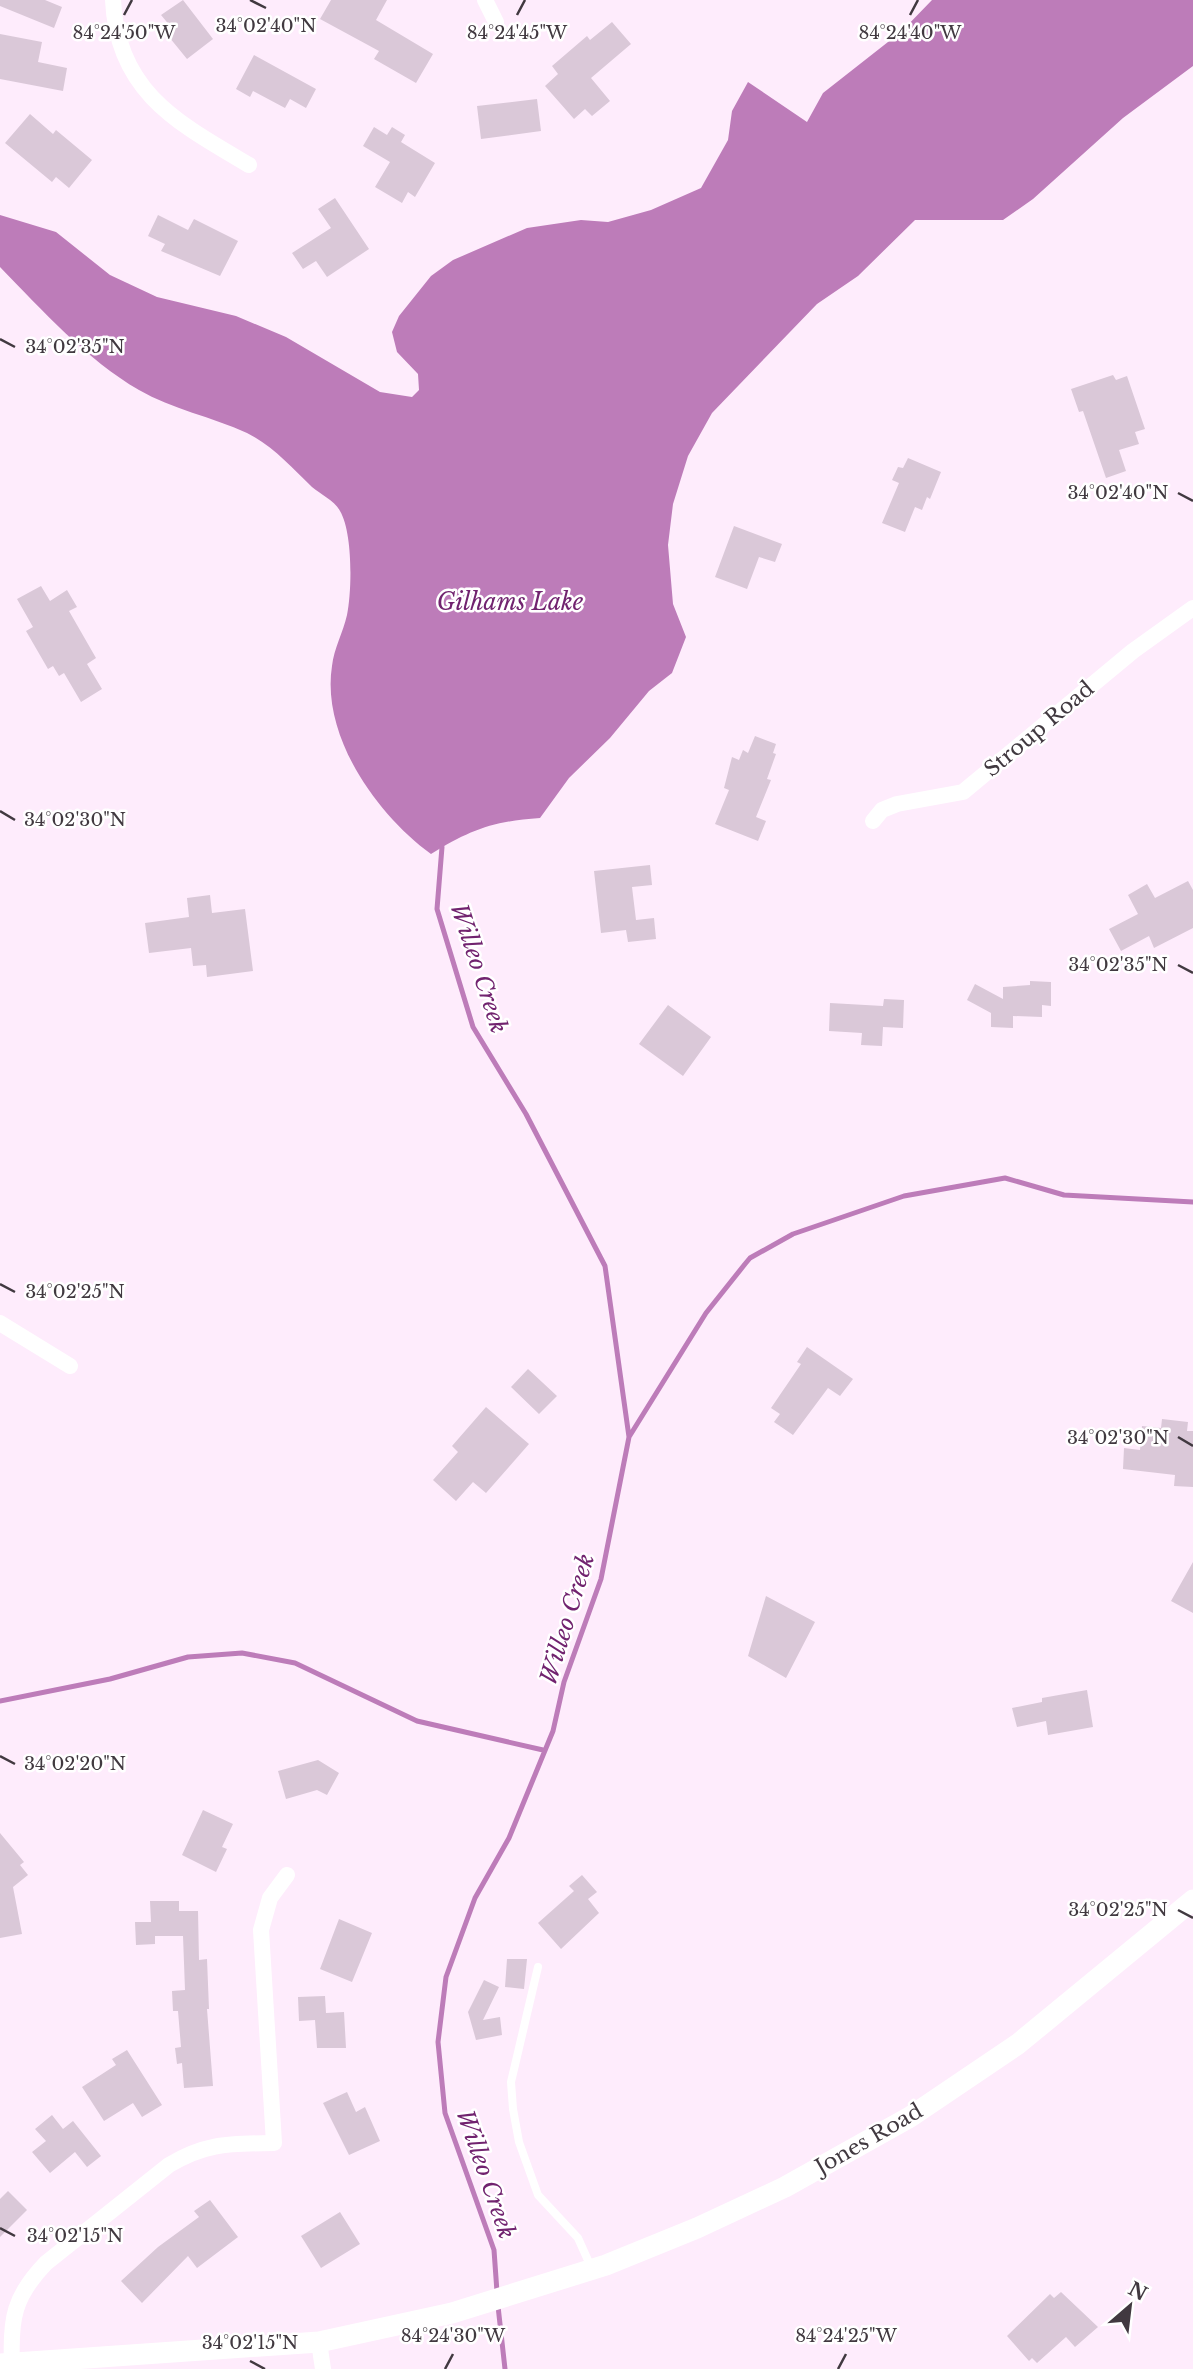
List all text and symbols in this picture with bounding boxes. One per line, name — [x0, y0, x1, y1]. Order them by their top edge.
text: 34°02'40"N — [216, 15, 316, 37]
text: 84°24'50"W — [73, 22, 176, 44]
text: 84°24'45"W — [467, 22, 568, 44]
text: 84°24'40"W — [858, 22, 962, 44]
text: 34°02'35"N — [25, 336, 125, 358]
text: 34°02'40"N — [1068, 482, 1168, 504]
water label: Gilhams Lake — [437, 588, 584, 616]
street label: Stroup Road — [979, 676, 1099, 782]
text: 34°02'30"N — [24, 809, 126, 831]
water label: Willeo Creek — [445, 899, 513, 1037]
text: 34°02'35"N — [1068, 954, 1168, 976]
text: 34°02'25"N — [25, 1281, 125, 1303]
text: 34°02'30"N — [1067, 1427, 1169, 1449]
water label: Willeo Creek — [534, 1550, 600, 1688]
text: 34°02'20"N — [24, 1753, 126, 1775]
text: 34°02'25"N — [1068, 1899, 1168, 1921]
street label: Jones Road — [808, 2098, 927, 2182]
water label: Willeo Creek — [451, 2106, 521, 2242]
text: 34°02'15"N — [27, 2225, 123, 2247]
north arrow — [1095, 2271, 1165, 2341]
text: N — [1124, 2277, 1151, 2306]
text: 84°24'30"W — [401, 2325, 506, 2347]
text: 84°24'25"W — [795, 2325, 898, 2347]
text: 34°02'15"N — [202, 2332, 298, 2354]

